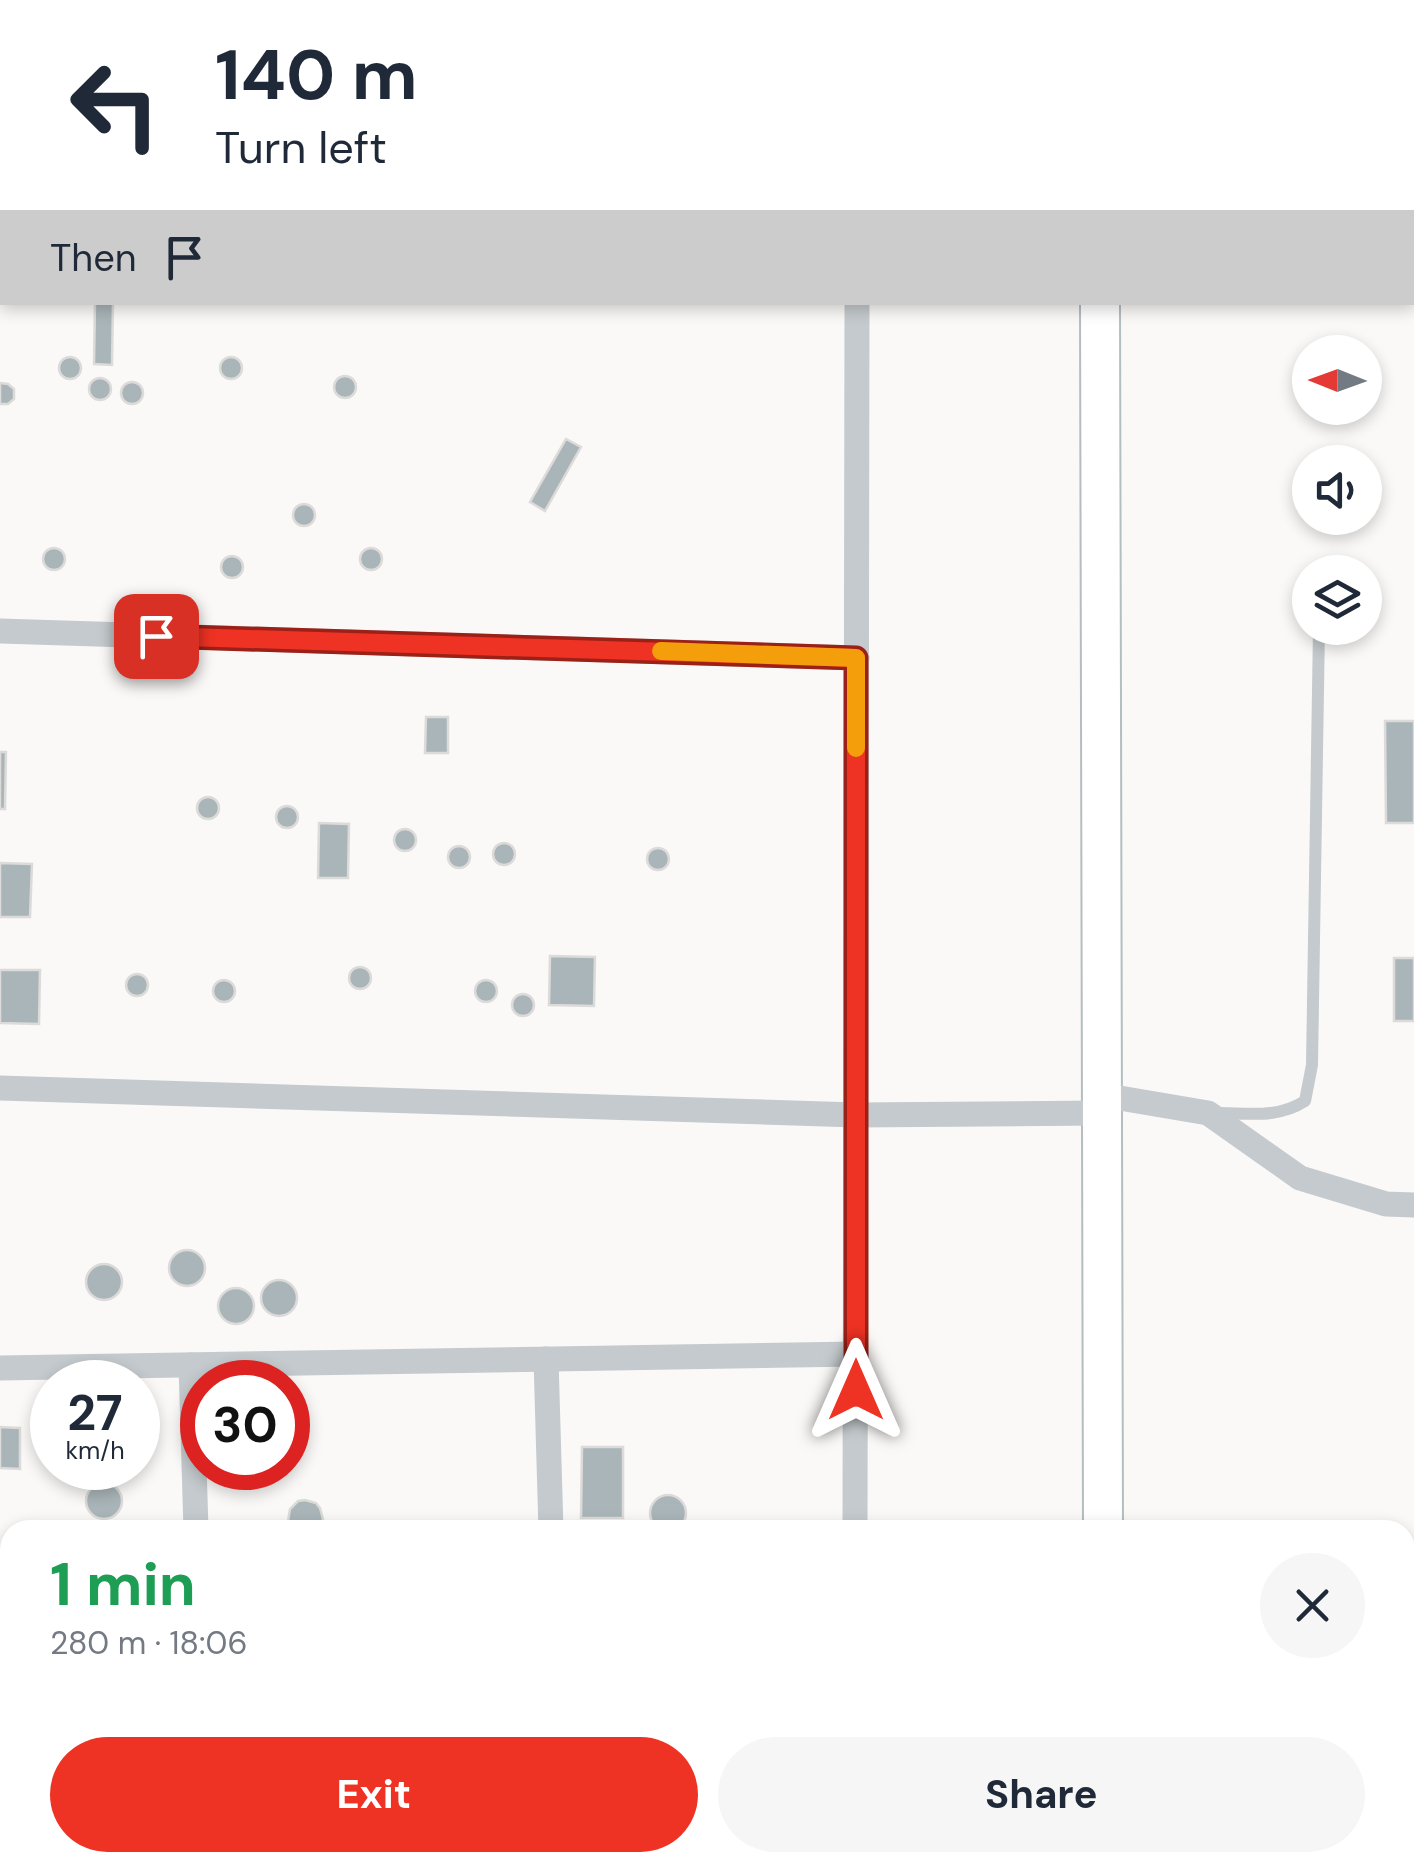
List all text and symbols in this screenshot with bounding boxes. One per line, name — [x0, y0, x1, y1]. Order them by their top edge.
text: 140 m — [215, 30, 418, 121]
icon: left — [50, 40, 180, 170]
text: Turn left — [215, 118, 387, 177]
icon: arrive — [157, 230, 212, 285]
text: Then — [50, 233, 137, 283]
north arrow — [1292, 335, 1382, 425]
map controls — [1292, 335, 1382, 645]
button: sound — [1292, 445, 1382, 535]
button: layers — [1292, 555, 1382, 645]
pin — [114, 594, 199, 679]
icon: arrive — [129, 609, 184, 664]
position arrow — [804, 1338, 908, 1442]
speed limit sign: 30 — [180, 1360, 310, 1490]
text: 27 — [67, 1380, 123, 1446]
text: km/h — [65, 1434, 125, 1467]
text: 1 min — [50, 1545, 196, 1624]
button: close — [1260, 1553, 1365, 1658]
text: 280 m · 18:06 — [50, 1622, 248, 1664]
button: Exit — [50, 1737, 698, 1852]
button: Share — [718, 1737, 1365, 1852]

